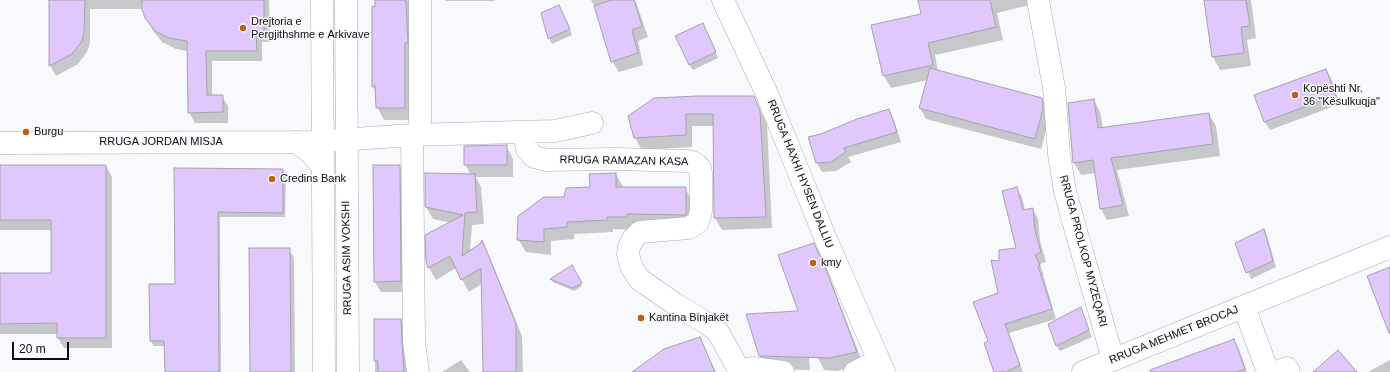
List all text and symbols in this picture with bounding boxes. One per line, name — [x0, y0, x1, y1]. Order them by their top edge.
place label: Drejtoria e Pergjithshme e Arkivave — [251, 15, 370, 41]
marker: Drejtoria e Pergjithshme e Arkivave — [238, 23, 248, 33]
place label: Kopështi Nr. 36 "Kësulkuqja" — [1303, 82, 1380, 108]
marker: Kopështi Nr. 36 "Kësulkuqja" — [1290, 90, 1300, 100]
street label: RRUGA HAXHI HYSEN DALLIU — [764, 98, 836, 250]
place label: Burgu — [34, 125, 63, 139]
marker: Burgu — [21, 127, 31, 137]
street label: RRUGA JORDAN MISJA — [99, 135, 223, 149]
street label: RRUGA RAMAZAN KASA — [559, 153, 689, 169]
place label: Credins Bank — [280, 172, 346, 186]
marker: Credins Bank — [267, 174, 277, 184]
street label: RRUGA PROLKOP MYZEQARI — [1056, 174, 1110, 328]
street label: RRUGA ASIM VOKSHI — [339, 201, 355, 315]
place label: kmy — [821, 256, 841, 270]
marker: kmy — [808, 258, 818, 268]
street label: RRUGA MEHMET BROCAJ — [1107, 303, 1241, 367]
place label: Kantina Binjakët — [649, 311, 728, 325]
marker: Kantina Binjakët — [636, 313, 646, 323]
scale bar — [14, 334, 71, 360]
text: 20 m — [19, 342, 46, 356]

